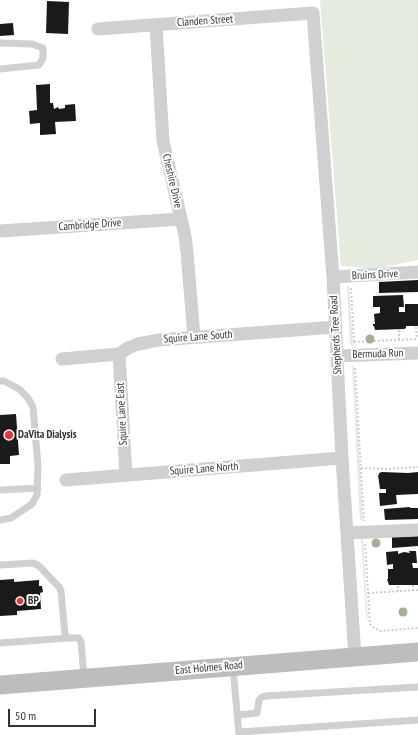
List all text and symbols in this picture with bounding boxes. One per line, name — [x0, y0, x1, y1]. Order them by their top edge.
street label: Clanden Street — [177, 12, 233, 30]
street label: Cheshire Drive — [159, 153, 185, 209]
street label: Cambridge Drive — [58, 216, 122, 234]
street label: Bruins Drive — [352, 267, 398, 283]
street label: Shepherds Tree Road — [327, 295, 345, 375]
street label: Squire Lane South — [163, 328, 233, 346]
street label: Bermuda Run — [352, 347, 404, 361]
street label: Squire Lane East — [114, 382, 130, 446]
place label: DaVita Dialysis — [18, 428, 77, 442]
marker: DaVita Dialysis — [3, 429, 15, 441]
street label: Squire Lane North — [169, 460, 239, 478]
place label: BP — [28, 594, 39, 608]
marker: BP — [15, 596, 25, 606]
street label: East Holmes Road — [175, 658, 243, 678]
scale bar — [10, 701, 98, 727]
text: 50 m — [15, 708, 36, 723]

